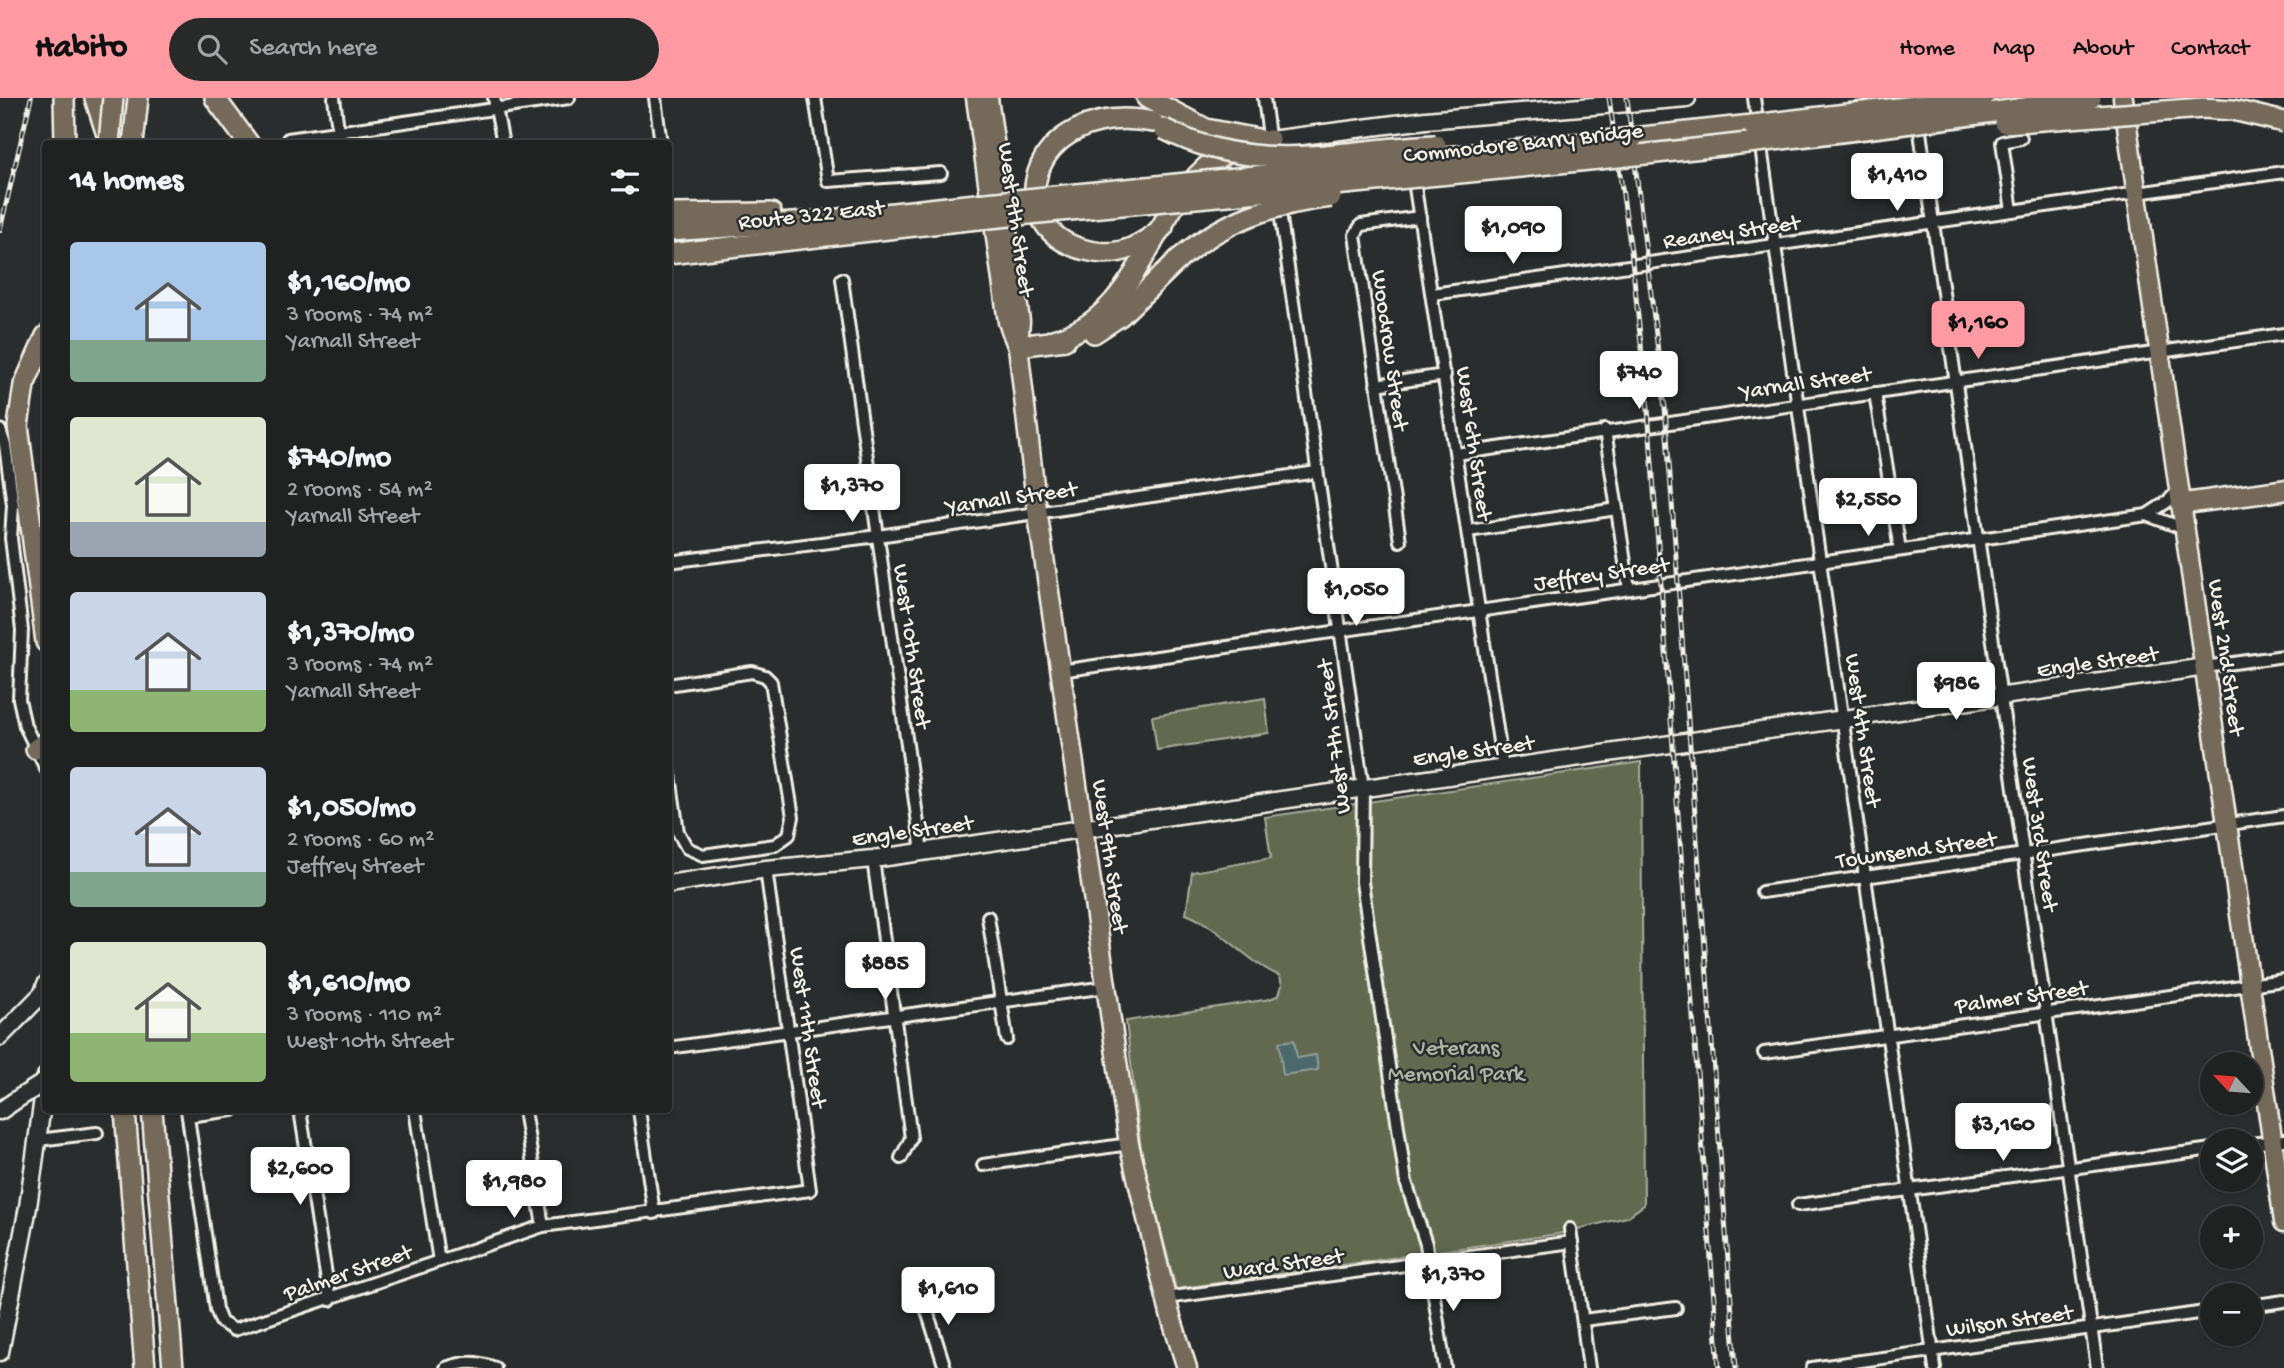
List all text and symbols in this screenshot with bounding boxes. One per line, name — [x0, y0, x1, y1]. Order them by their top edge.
search box — [169, 18, 659, 81]
text: Habito — [35, 30, 127, 68]
icon: search — [193, 30, 231, 68]
text: Search here — [249, 34, 377, 65]
text: Home — [1899, 35, 1955, 64]
text: Map — [1993, 35, 2035, 64]
text: About — [2073, 35, 2133, 64]
text: Contact — [2171, 35, 2249, 64]
street label: Commodore Barry Bridge — [1402, 118, 1646, 170]
street label: West 9th Street — [990, 141, 1039, 300]
pin: $1,410 — [1840, 153, 1954, 213]
text: $1,410 — [1867, 162, 1927, 189]
icon: filters — [606, 163, 644, 201]
text: 14 homes — [70, 165, 183, 200]
street label: Route 322 East — [737, 195, 887, 238]
pin: $1,090 — [1456, 206, 1570, 266]
street label: Reaney Street — [1661, 210, 1803, 256]
text: $1,090 — [1481, 215, 1545, 242]
text: $1,160/mo — [287, 267, 410, 302]
street label: Woodrow Street — [1364, 269, 1413, 434]
icon: home — [126, 270, 210, 354]
text: 3 rooms · 74 m² — [287, 302, 433, 329]
pin: $1,160 — [1921, 302, 2035, 361]
text: $1,160 — [1948, 310, 2008, 337]
text: Yarnall Street — [287, 329, 419, 356]
pin: $740 — [1598, 352, 1680, 411]
text: $740 — [1616, 360, 1662, 387]
street label: Yarnall Street — [1736, 362, 1874, 407]
street label: West 6th Street — [1448, 365, 1497, 524]
text: $740/mo — [287, 442, 391, 477]
icon: home — [126, 445, 210, 529]
pin: $1,370 — [795, 464, 909, 524]
text: $1,370 — [820, 473, 884, 500]
text: 2 rooms · 54 m² — [287, 477, 433, 504]
street label: Yarnall Street — [942, 477, 1080, 522]
pin: $2,550 — [1811, 478, 1925, 538]
text: $2,550 — [1835, 487, 1901, 514]
text: Yarnall Street — [287, 504, 419, 531]
street label: Jeffrey Street — [1532, 552, 1672, 598]
street label: West 10th Street — [886, 563, 936, 732]
pin: $1,050 — [1299, 568, 1413, 628]
text: $1,050 — [1323, 577, 1389, 604]
street label: West 2nd Street — [2200, 578, 2249, 739]
text: $1,370/mo — [287, 617, 414, 652]
icon: home — [126, 620, 210, 704]
street label: Engle Street — [2035, 641, 2161, 685]
text: 3 rooms · 74 m² — [287, 652, 433, 679]
street label: West 4th Street — [1837, 652, 1886, 810]
street label: West 7th Street — [1312, 656, 1358, 815]
pin: $986 — [1915, 662, 1997, 722]
text: $986 — [1933, 671, 1979, 698]
text: Yarnall Street — [287, 679, 419, 706]
street label: Engle Street — [1411, 730, 1537, 774]
street label: West 3rd Street — [2014, 756, 2063, 915]
street label: West 9th Street — [1084, 778, 1133, 937]
text: $1,050/mo — [287, 792, 416, 827]
icon: home — [126, 795, 210, 879]
street label: Engle Street — [850, 810, 976, 854]
text: 2 rooms · 60 m² — [287, 827, 434, 854]
street label: Townsend Street — [1833, 827, 2000, 876]
text: Jeffrey Street — [287, 854, 423, 881]
pin: $885 — [844, 942, 926, 1002]
street label: West 11th Street — [782, 945, 831, 1111]
text: $885 — [861, 951, 909, 978]
text: $1,610/mo — [287, 967, 410, 1002]
icon: home — [126, 970, 210, 1054]
street label: Palmer Street — [1952, 976, 2091, 1021]
text: 3 rooms · 110 m² — [287, 1002, 442, 1029]
text: West 10th Street — [287, 1029, 453, 1056]
park label: Veterans Memorial Park — [1388, 1036, 1527, 1089]
north arrow — [2200, 1052, 2263, 1115]
map controls — [2200, 1052, 2263, 1346]
pin: $3,160 — [1946, 1104, 2060, 1163]
text: $3,160 — [1971, 1112, 2035, 1139]
button: layers — [2200, 1129, 2263, 1192]
pin: $2,600 — [243, 1148, 357, 1207]
text: $2,600 — [267, 1156, 333, 1183]
pin: $1,980 — [457, 1160, 571, 1220]
text: $1,980 — [482, 1169, 546, 1196]
button: + — [2200, 1206, 2263, 1269]
street label: Palmer Street — [280, 1239, 417, 1309]
street label: Ward Street — [1222, 1243, 1347, 1287]
pin: $1,370 — [1396, 1254, 1510, 1313]
text: $1,370 — [1421, 1262, 1485, 1289]
pin: $1,610 — [891, 1268, 1005, 1327]
text: $1,610 — [918, 1276, 978, 1303]
button: − — [2200, 1283, 2263, 1346]
street label: Wilson Street — [1944, 1300, 2076, 1345]

